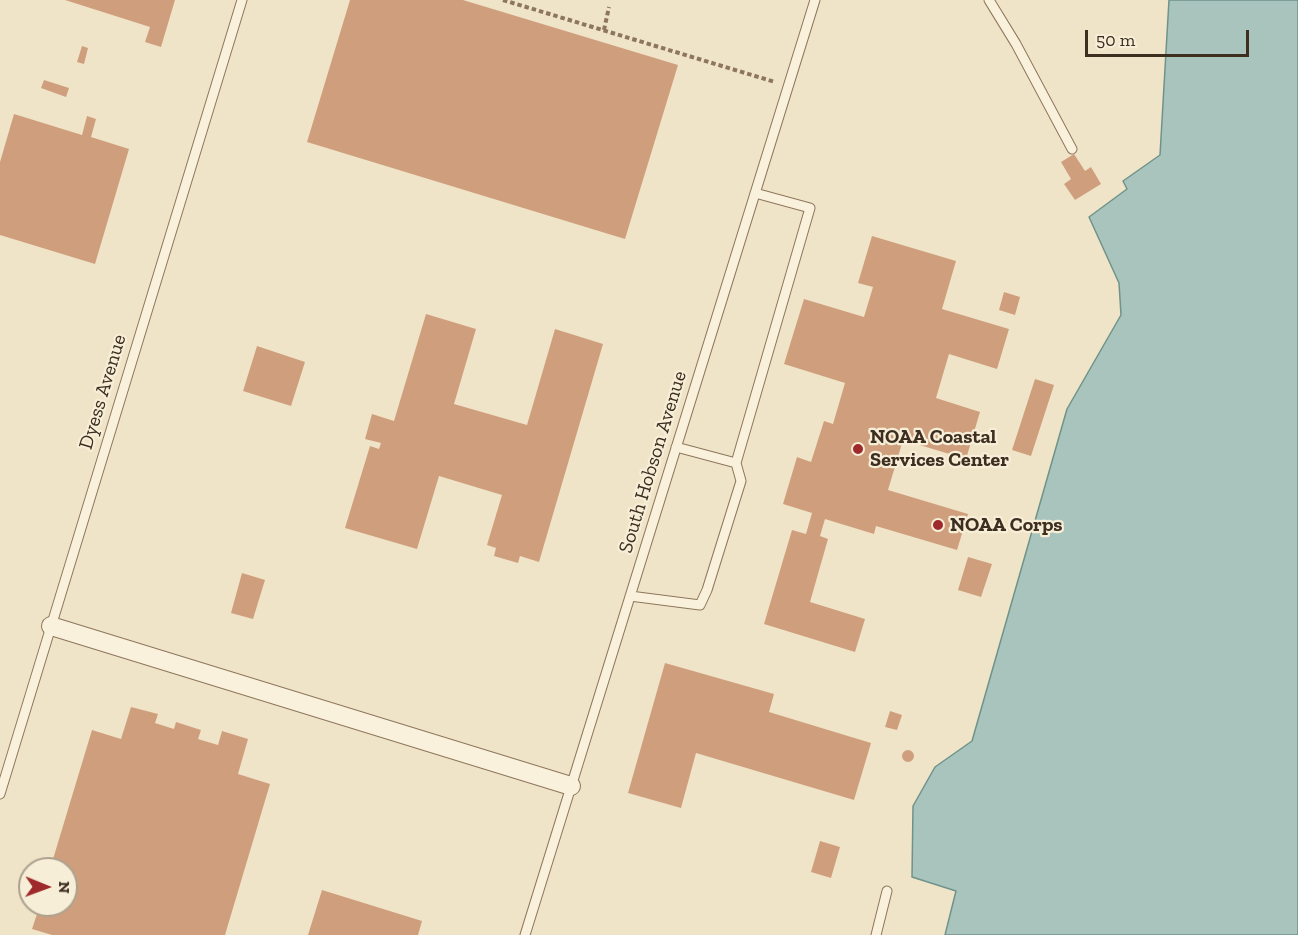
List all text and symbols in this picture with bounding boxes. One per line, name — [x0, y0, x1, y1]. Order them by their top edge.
scale bar — [1088, 18, 1252, 56]
text: 50 m — [1096, 29, 1135, 51]
street label: Dyess Avenue — [74, 332, 132, 452]
street label: South Hobson Avenue — [614, 368, 692, 556]
place label: NOAA Coastal Services Center — [870, 425, 1009, 472]
marker: NOAA Coastal Services Center — [851, 442, 865, 456]
place label: NOAA Corps — [950, 513, 1063, 537]
marker: NOAA Corps — [931, 518, 945, 532]
north arrow — [18, 857, 78, 917]
text: N — [55, 881, 74, 894]

